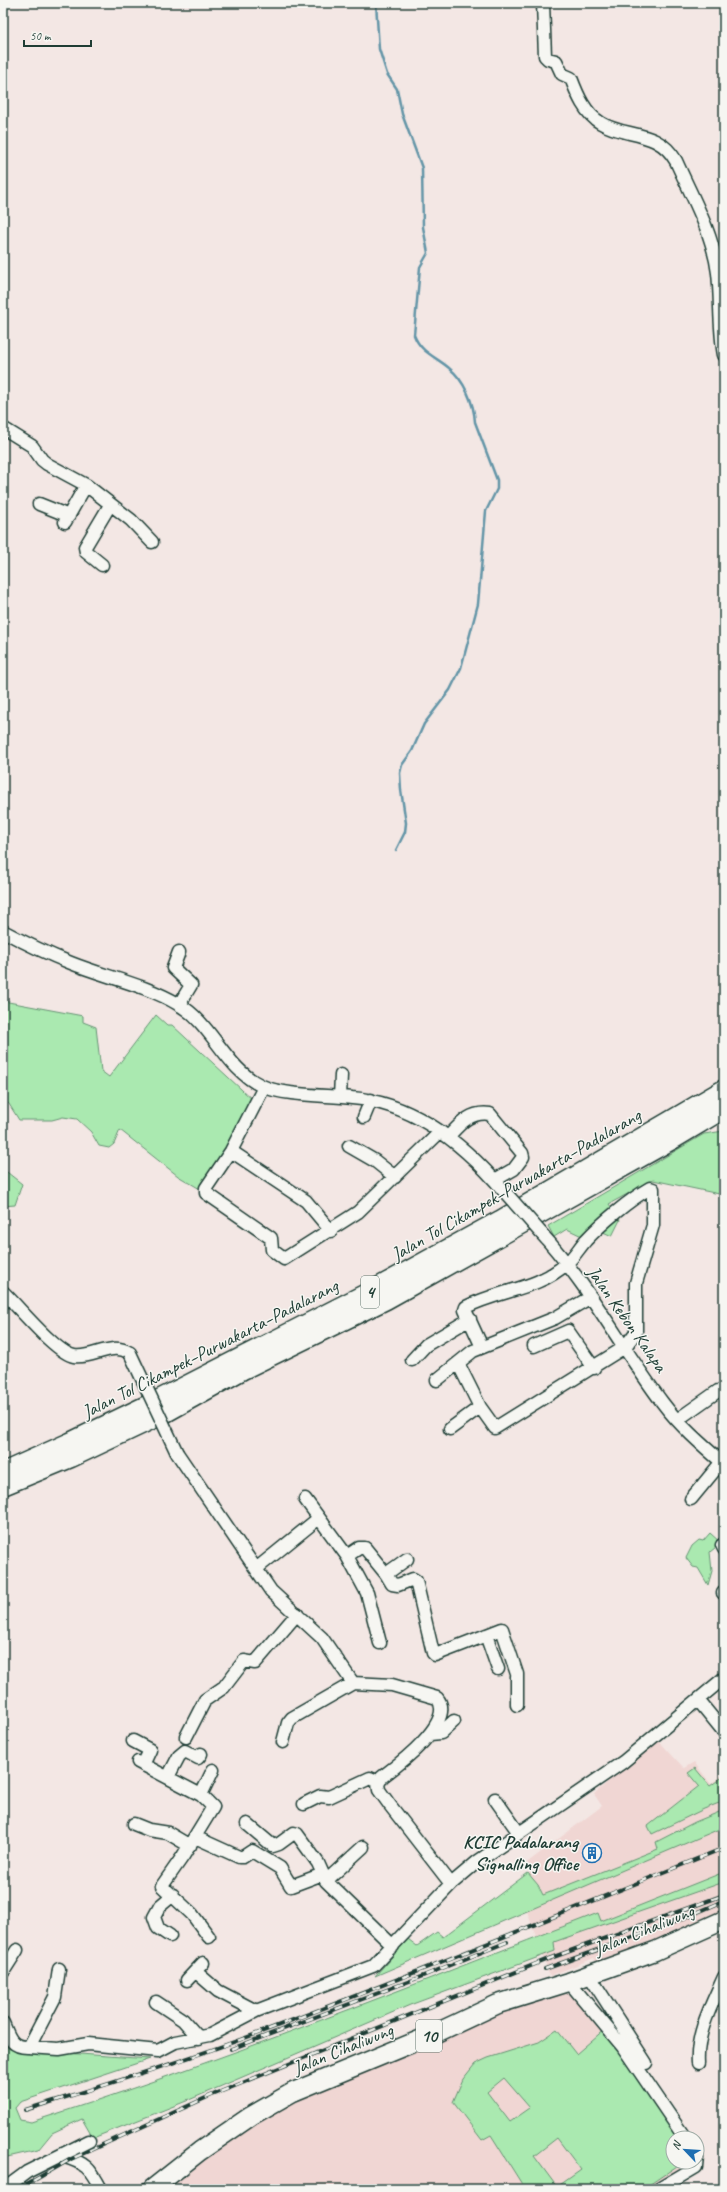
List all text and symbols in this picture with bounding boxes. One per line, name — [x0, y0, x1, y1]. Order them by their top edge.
scale bar — [24, 22, 91, 48]
text: 50 m — [30, 28, 52, 44]
street label: Jalan Tol Cikampek–Purwakarta–Padalarang — [386, 1103, 646, 1267]
street label: Jalan Kebon Kalapa — [581, 1260, 674, 1378]
street label: Jalan Tol Cikampek–Purwakarta–Padalarang — [77, 1273, 343, 1425]
road number: 4 — [361, 1276, 379, 1308]
place label: KCIC Padalarang Signalling Office — [463, 1830, 580, 1876]
building icon: KCIC Padalarang Signalling Office — [581, 1842, 603, 1864]
street label: Jalan Cihaliwung — [589, 1898, 699, 1961]
street label: Jalan Cihaliwung — [288, 2017, 398, 2080]
road number: 10 — [416, 2020, 442, 2052]
north arrow — [665, 2130, 705, 2170]
text: N — [668, 2138, 685, 2152]

